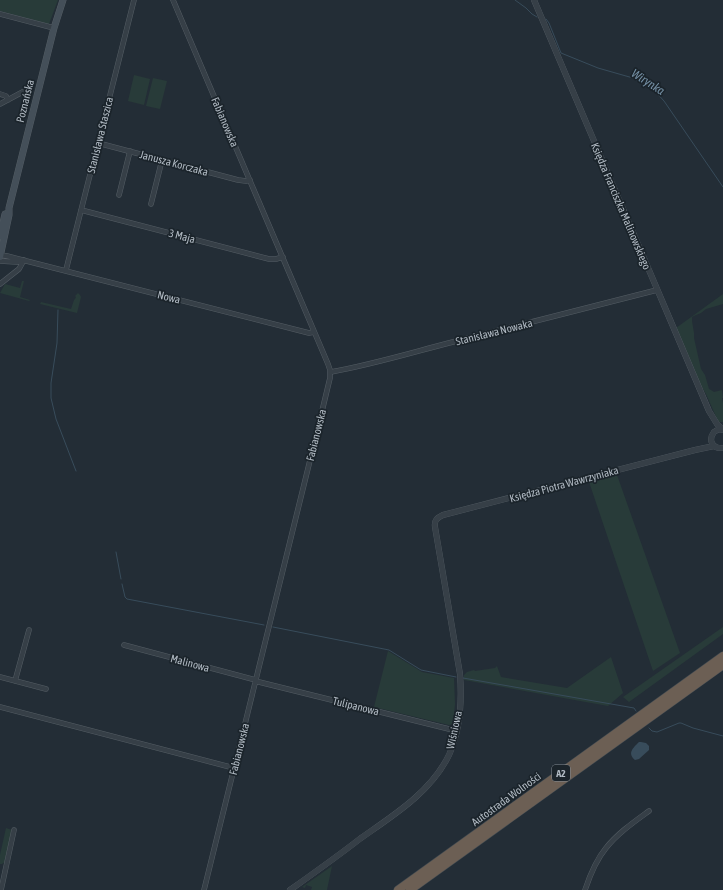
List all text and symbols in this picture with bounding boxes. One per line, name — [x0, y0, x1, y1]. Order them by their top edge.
water label: Wirynka — [629, 66, 667, 98]
street label: Poznańska — [14, 78, 36, 124]
street label: Fabianowska — [209, 95, 241, 149]
street label: Stanisława Staszica — [85, 96, 115, 174]
street label: Księdza Franciszka Malinowskiego — [589, 141, 653, 271]
street label: Janusza Korczaka — [138, 148, 210, 178]
street label: 3 Maja — [167, 227, 197, 245]
street label: Nowa — [156, 288, 182, 306]
street label: Stanisława Nowaka — [454, 317, 534, 347]
street label: Fabianowska — [304, 408, 328, 462]
street label: Księdza Piotra Wawrzyniaka — [508, 464, 620, 504]
street label: Malinowa — [169, 652, 211, 674]
street label: Tulipanowa — [332, 694, 380, 718]
street label: Wiśniowa — [444, 710, 464, 750]
street label: Fabianowska — [227, 722, 251, 776]
road number: A2 — [552, 765, 570, 781]
street label: Autostrada Wolności — [469, 770, 543, 828]

